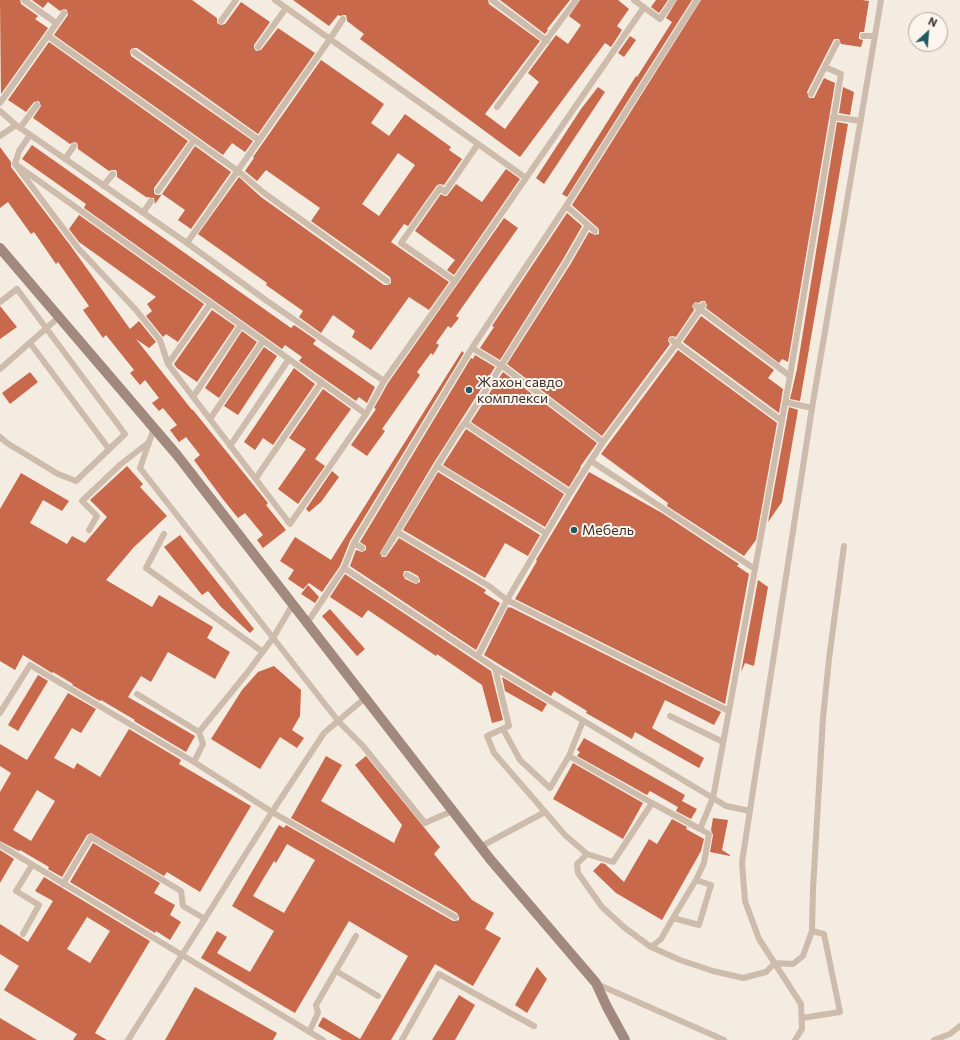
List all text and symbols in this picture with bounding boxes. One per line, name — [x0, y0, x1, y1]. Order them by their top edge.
north arrow — [908, 12, 948, 52]
text: N — [926, 14, 940, 29]
place label: Жахон савдо комплекси — [477, 374, 563, 406]
marker: Жахон савдо комплекси — [464, 385, 474, 395]
place label: Мебель — [582, 522, 634, 538]
marker: Мебель — [569, 525, 579, 535]

